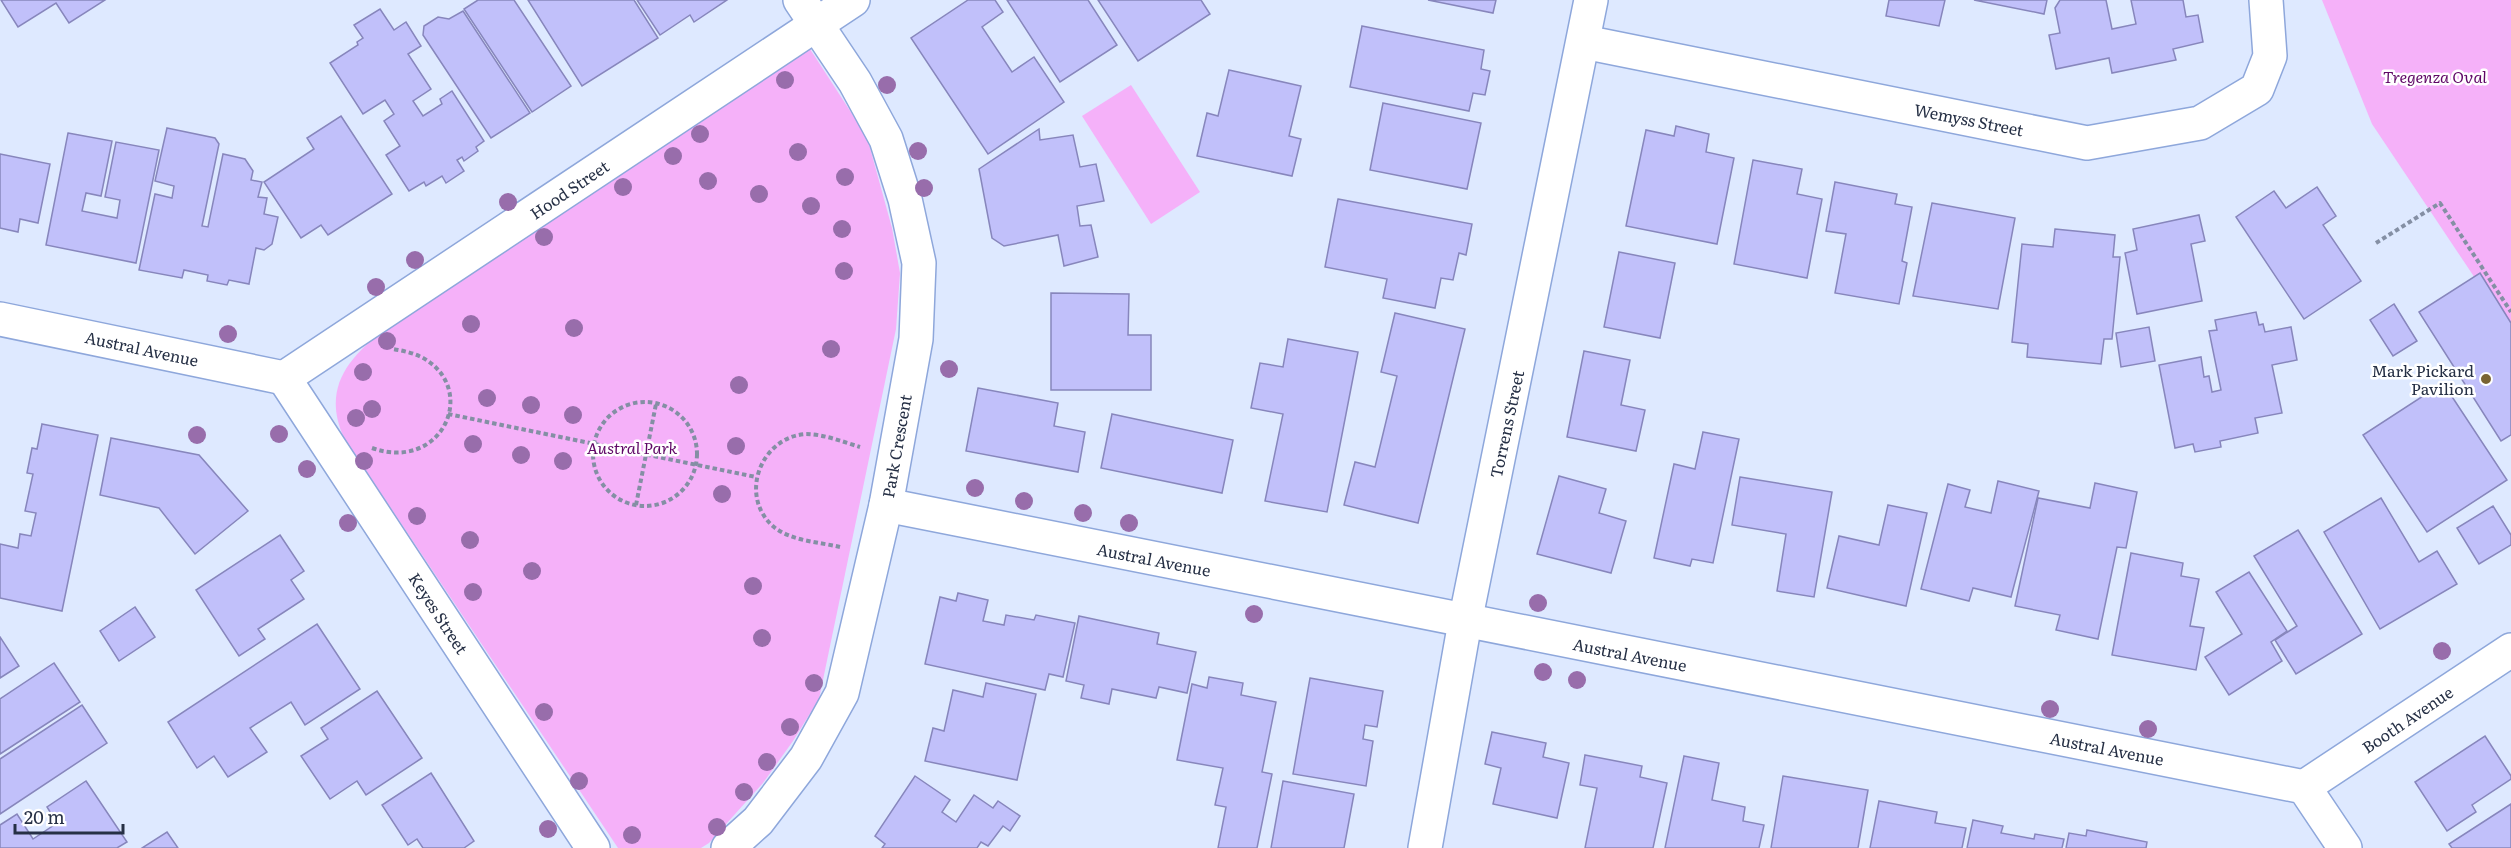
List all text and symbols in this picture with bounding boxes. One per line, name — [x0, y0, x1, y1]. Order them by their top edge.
park label: Tregenza Oval — [2383, 64, 2487, 88]
street label: Wemyss Street — [1912, 97, 2026, 141]
street label: Hood Street — [525, 153, 614, 224]
street label: Austral Avenue — [83, 324, 201, 372]
place label: Mark Pickard Pavilion — [2371, 358, 2474, 400]
street label: Torrens Street — [1483, 367, 1529, 480]
marker: Mark Pickard Pavilion — [2479, 372, 2493, 386]
street label: Park Crescent — [875, 392, 917, 500]
park label: Austral Park — [587, 435, 678, 459]
street label: Austral Avenue — [1095, 536, 1213, 582]
street label: Keyes Street — [404, 568, 475, 659]
street label: Austral Avenue — [1571, 631, 1689, 677]
street label: Booth Avenue — [2357, 680, 2457, 758]
street label: Austral Avenue — [2048, 725, 2166, 771]
scale bar — [15, 797, 123, 835]
text: 20 m — [24, 803, 65, 830]

